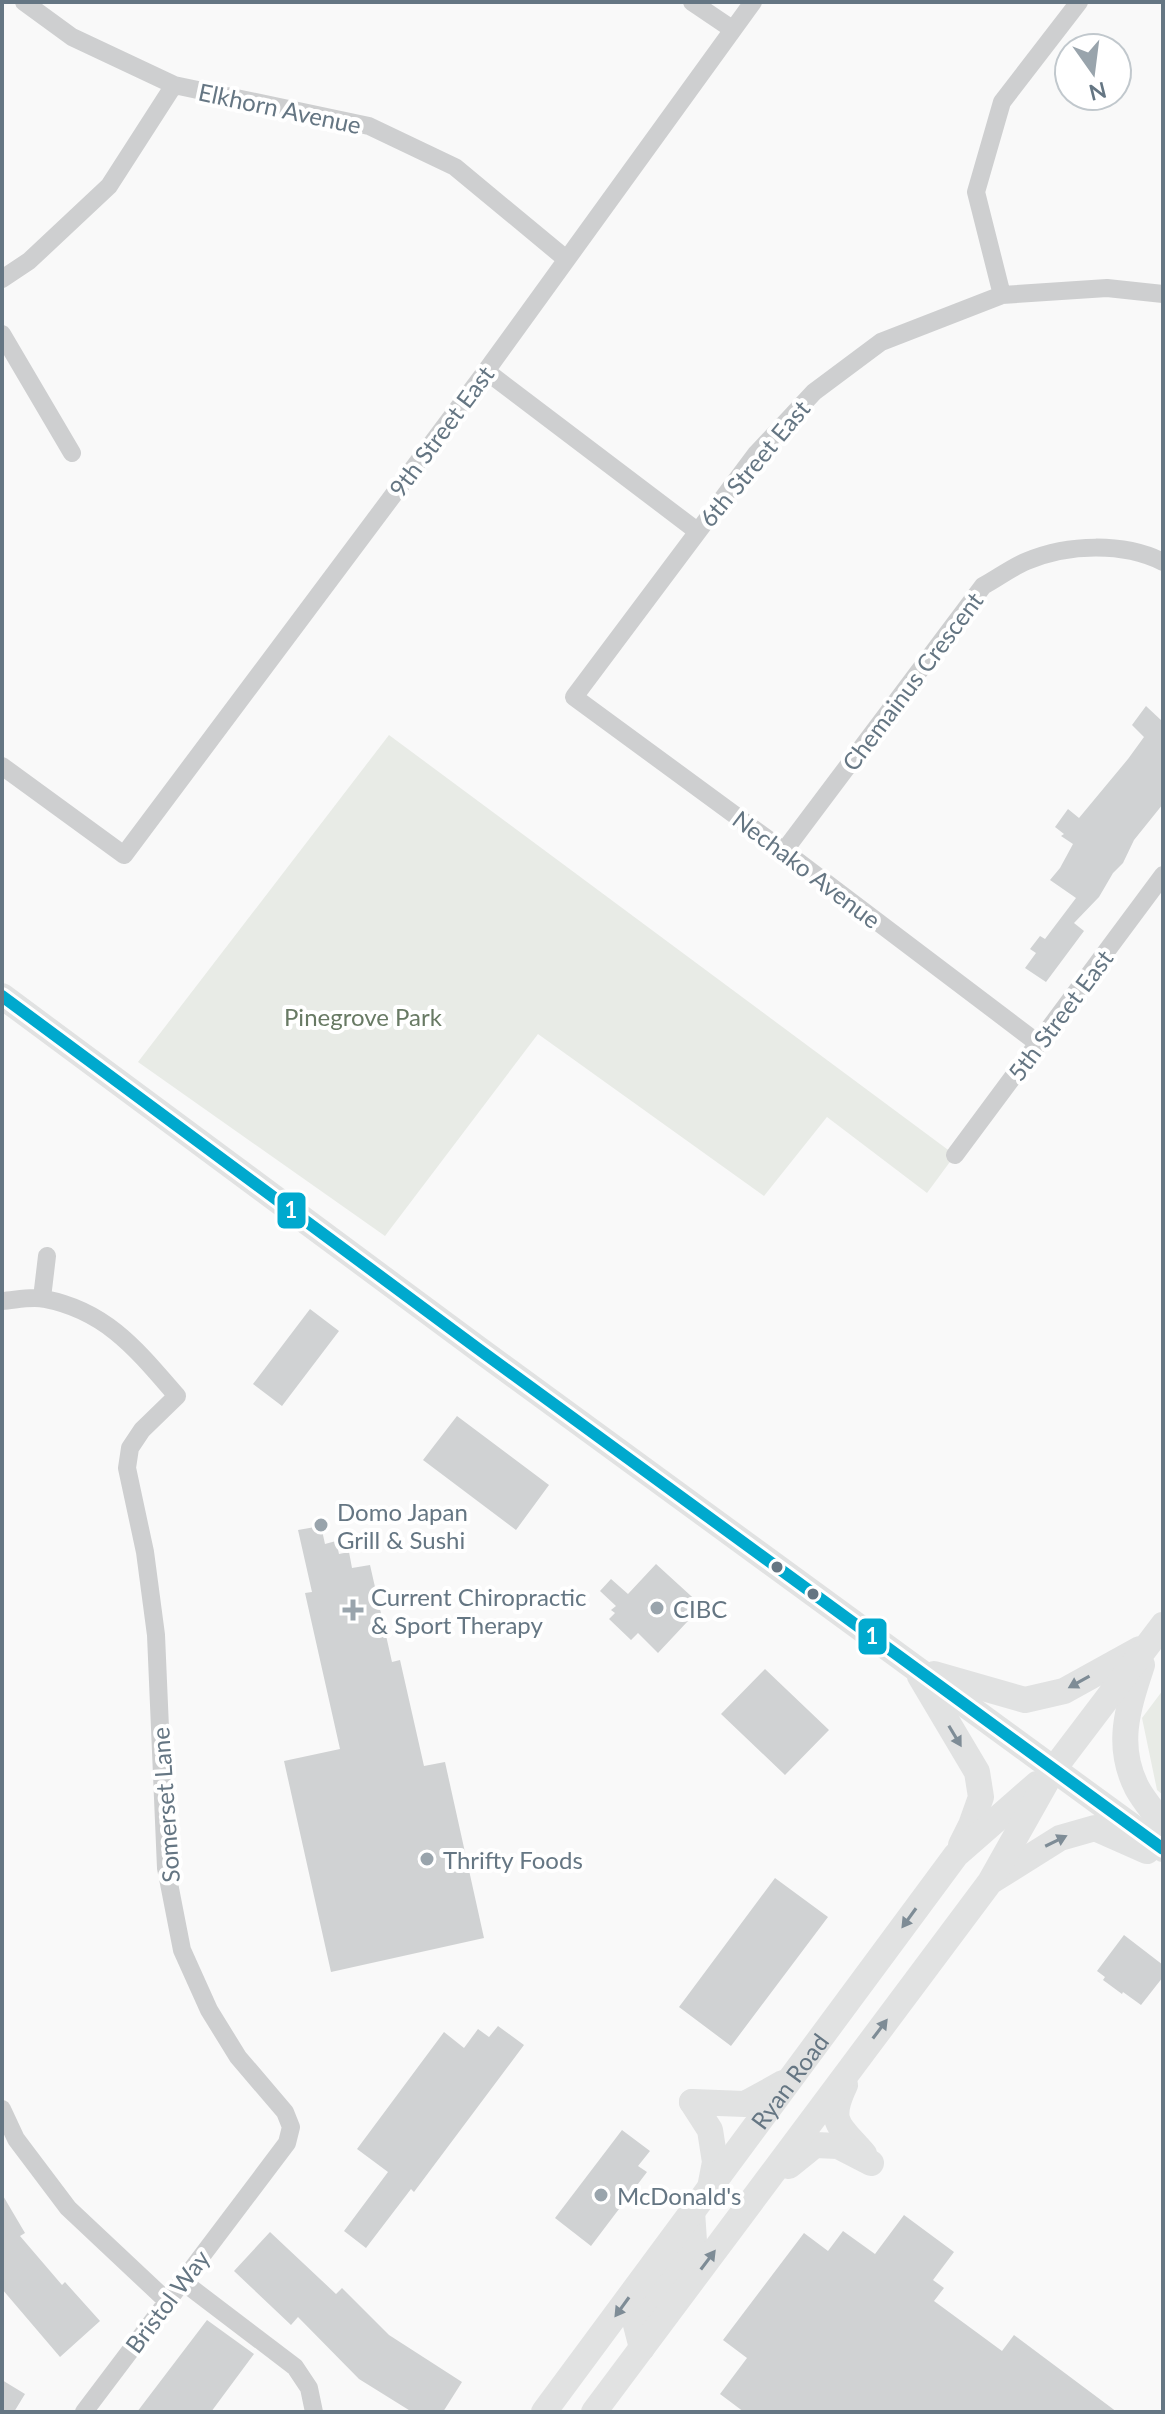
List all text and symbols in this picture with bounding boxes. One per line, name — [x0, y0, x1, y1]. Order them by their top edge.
north arrow — [1053, 32, 1133, 112]
street label: Elkhorn Avenue — [196, 77, 364, 139]
text: N — [1086, 77, 1109, 107]
street label: 9th Street East — [382, 360, 500, 502]
street label: 6th Street East — [693, 394, 816, 532]
street label: Chemainus Crescent — [835, 586, 989, 776]
street label: Nechako Avenue — [727, 804, 887, 934]
street label: 5th Street East — [1001, 944, 1119, 1086]
park label: Pinegrove Park — [284, 1002, 443, 1031]
line badge: 1 — [276, 1191, 307, 1230]
text: 1 — [285, 1196, 297, 1223]
place label: Domo Japan Grill & Sushi — [337, 1497, 468, 1554]
marker: Domo Japan Grill & Sushi — [312, 1516, 330, 1534]
unlabelled marker — [769, 1559, 785, 1575]
place label: Current Chiropractic & Sport Therapy — [371, 1582, 587, 1639]
unlabelled marker — [805, 1586, 821, 1602]
place label: CIBC — [673, 1594, 727, 1623]
marker: Current Chiropractic & Sport Therapy — [342, 1599, 364, 1621]
marker: CIBC — [648, 1599, 666, 1617]
line badge: 1 — [857, 1617, 888, 1656]
text: 1 — [866, 1622, 878, 1649]
one-way arrow — [1068, 1676, 1091, 1689]
one-way arrow — [947, 1725, 961, 1747]
street label: Somerset Lane — [145, 1726, 185, 1884]
one-way arrow — [1045, 1834, 1068, 1848]
place label: Thrifty Foods — [443, 1845, 583, 1874]
marker: Thrifty Foods — [418, 1850, 436, 1868]
one-way arrow — [902, 1908, 918, 1928]
one-way arrow — [872, 2018, 888, 2040]
street label: Ryan Road — [744, 2027, 834, 2134]
place label: McDonald's — [617, 2181, 741, 2210]
marker: McDonald's — [592, 2186, 610, 2204]
street label: Bristol Way — [119, 2243, 215, 2358]
one-way arrow — [699, 2249, 715, 2270]
one-way arrow — [614, 2297, 630, 2317]

